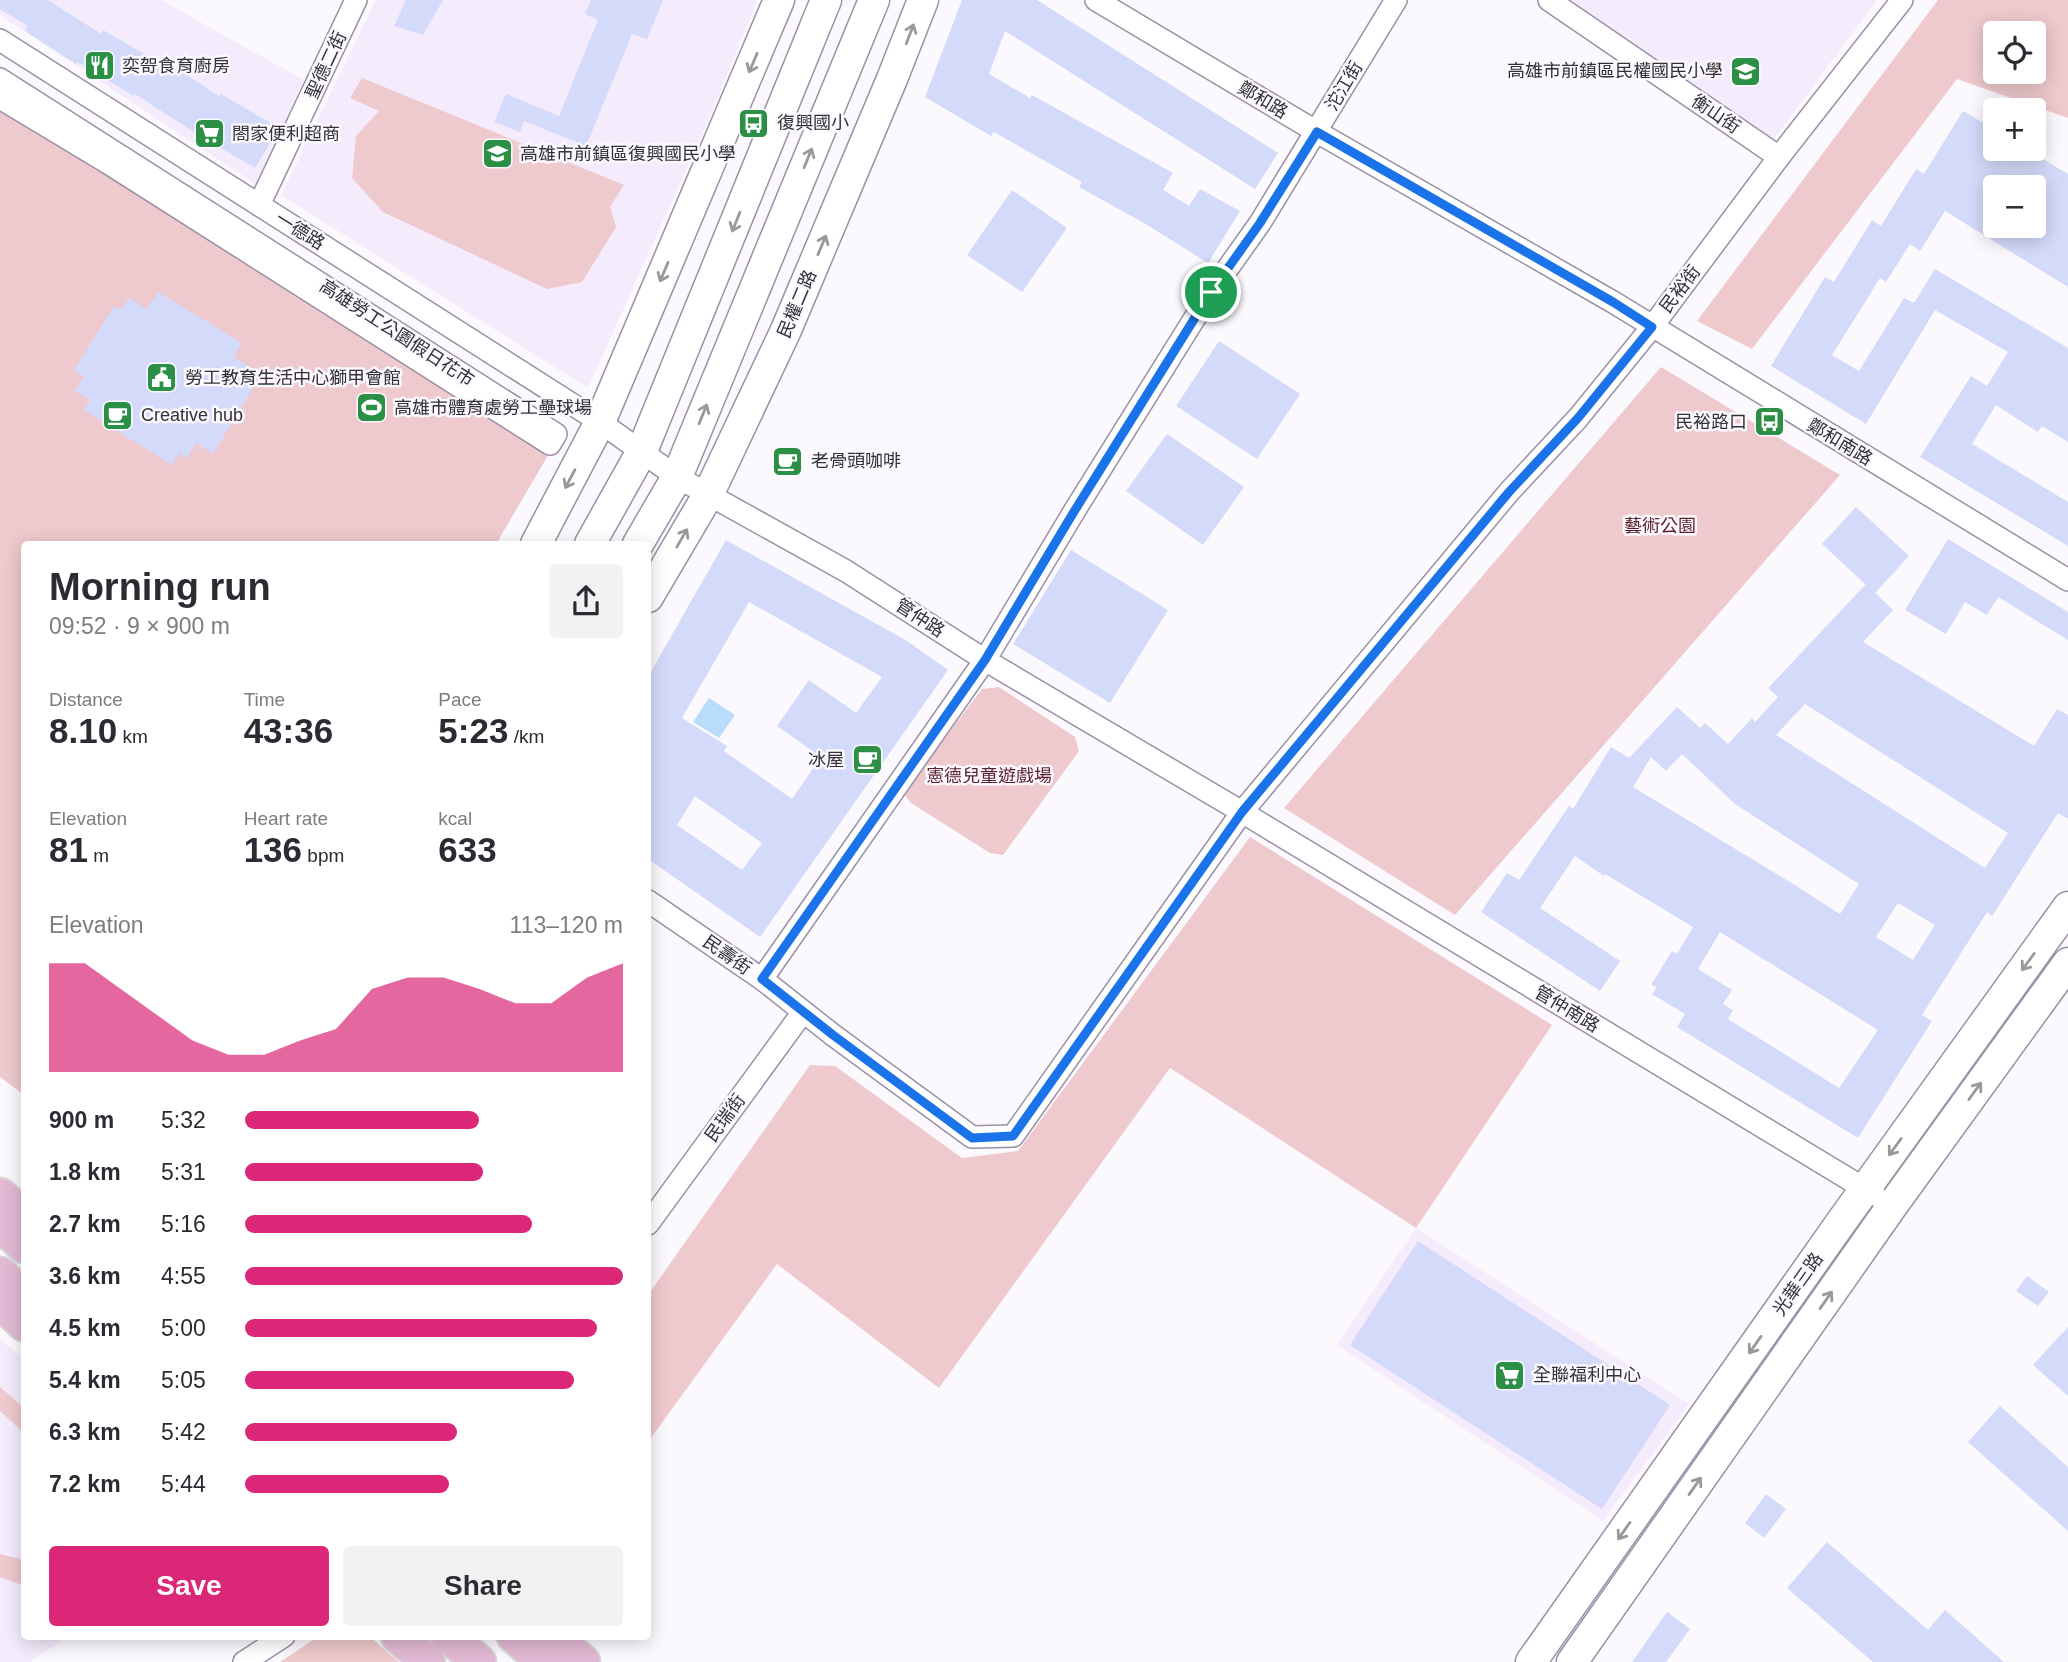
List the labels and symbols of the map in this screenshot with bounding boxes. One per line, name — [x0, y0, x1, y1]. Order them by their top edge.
one-way arrow — [904, 24, 917, 46]
street label: 聖德二街 — [302, 28, 350, 102]
restaurant icon: 奕哿食育廚房 — [82, 49, 116, 83]
one-way arrow — [746, 52, 759, 73]
school or university icon: 高雄市前鎮區民權國民小學 — [1729, 54, 1763, 88]
place label: 奕哿食育廚房 — [122, 56, 230, 76]
street label: 沱江街 — [1322, 58, 1366, 114]
place label: 高雄市前鎮區民權國民小學 — [1507, 61, 1723, 81]
street label: 鄭和路 — [1235, 78, 1291, 122]
street label: 衡山街 — [1688, 91, 1744, 137]
bus stop icon: 復興國小 — [737, 106, 771, 140]
place label: 復興國小 — [777, 113, 849, 133]
supermarket icon: 閤家便利超商 — [192, 117, 226, 151]
place label: 閤家便利超商 — [232, 124, 340, 144]
school or university icon: 高雄市前鎮區復興國民小學 — [480, 137, 514, 171]
place label: 高雄市前鎮區復興國民小學 — [520, 144, 736, 164]
one-way arrow — [803, 148, 816, 170]
street label: 一德路 — [272, 208, 328, 254]
one-way arrow — [728, 211, 741, 232]
one-way arrow — [816, 234, 829, 256]
one-way arrow — [657, 261, 670, 283]
street label: 民裕街 — [1656, 261, 1704, 317]
pin — [1181, 262, 1241, 322]
street label: 民權二路 — [774, 267, 820, 341]
street label: 高雄勞工公園假日花市 — [316, 276, 478, 390]
public building icon: 勞工教育生活中心獅甲會館 — [145, 361, 179, 395]
place label: 勞工教育生活中心獅甲會館 — [185, 368, 401, 388]
sports icon: 高雄市體育處勞工壘球場 — [354, 391, 388, 425]
cafe icon: Creative hub — [101, 398, 135, 432]
place label: 高雄市體育處勞工壘球場 — [394, 398, 592, 418]
one-way arrow — [697, 404, 710, 425]
place label: Creative hub — [141, 405, 243, 425]
bus stop icon: 民裕路口 — [1753, 405, 1787, 439]
place label: 民裕路口 — [1675, 412, 1747, 432]
street label: 鄭和南路 — [1804, 415, 1876, 469]
cafe icon: 老骨頭咖啡 — [771, 444, 805, 478]
place label: 老骨頭咖啡 — [811, 451, 901, 471]
one-way arrow — [563, 469, 577, 489]
park label: 藝術公園 — [1624, 516, 1696, 536]
one-way arrow — [676, 528, 689, 549]
street label: 管仲路 — [892, 595, 948, 641]
cafe icon: 冰屋 — [850, 743, 884, 777]
place label: 冰屋 — [808, 750, 844, 770]
park label: 憲德兒童遊戲場 — [926, 766, 1052, 786]
street label: 民壽街 — [699, 931, 755, 979]
one-way arrow — [2021, 952, 2035, 971]
street label: 管仲南路 — [1531, 982, 1603, 1036]
one-way arrow — [1968, 1082, 1982, 1101]
street label: 民瑞街 — [701, 1090, 749, 1146]
one-way arrow — [1888, 1137, 1903, 1156]
street label: 光華三路 — [1769, 1249, 1827, 1319]
one-way arrow — [1819, 1291, 1833, 1310]
one-way arrow — [1748, 1335, 1762, 1354]
supermarket icon: 全聯福利中心 — [1493, 1358, 1527, 1392]
place label: 全聯福利中心 — [1533, 1365, 1641, 1385]
one-way arrow — [1688, 1477, 1702, 1496]
one-way arrow — [1617, 1521, 1631, 1540]

